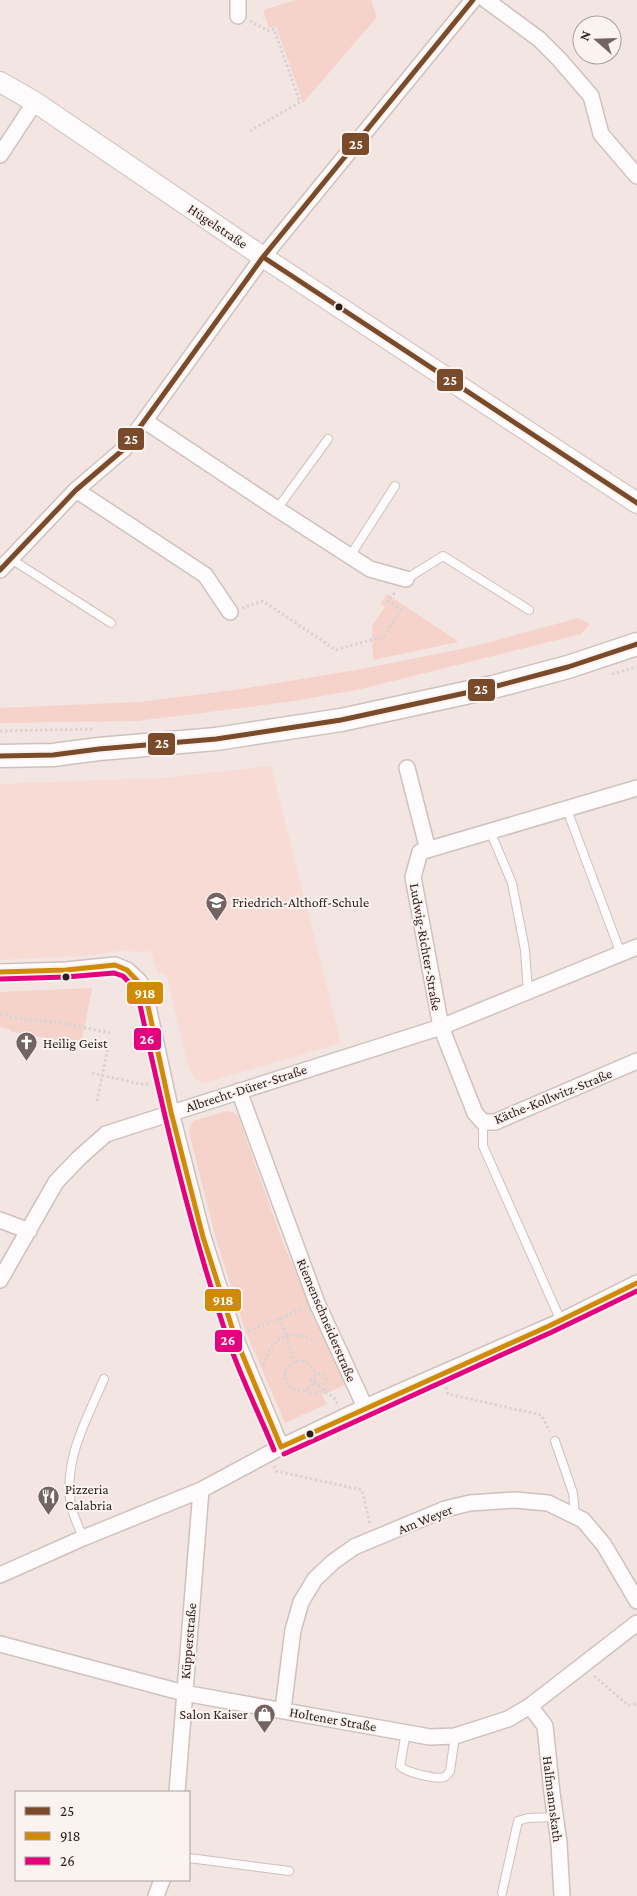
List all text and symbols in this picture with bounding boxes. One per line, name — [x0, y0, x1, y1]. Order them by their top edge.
north arrow — [572, 15, 622, 65]
text: N — [576, 28, 594, 43]
line badge: 25 — [341, 132, 370, 156]
text: 25 — [349, 136, 363, 152]
street label: Hügelstraße — [185, 200, 251, 252]
unlabelled marker — [334, 302, 344, 312]
line badge: 25 — [436, 368, 464, 392]
text: 25 — [443, 372, 457, 388]
line badge: 25 — [117, 427, 145, 451]
text: 25 — [124, 431, 138, 447]
line badge: 25 — [467, 678, 496, 702]
text: 25 — [474, 681, 488, 697]
line badge: 25 — [147, 732, 176, 756]
text: 25 — [155, 735, 169, 751]
street label: Ludwig-Richter-Straße — [407, 882, 445, 1012]
school or university icon: Friedrich-Althoff-Schule — [204, 890, 228, 921]
place label: Friedrich-Althoff-Schule — [232, 894, 369, 910]
unlabelled marker — [61, 972, 71, 982]
line badge: 918 — [126, 981, 164, 1005]
text: 918 — [134, 985, 156, 1001]
line badge: 26 — [133, 1027, 162, 1051]
church icon: Heilig Geist — [15, 1031, 39, 1062]
text: 26 — [140, 1031, 154, 1047]
place label: Heilig Geist — [43, 1035, 108, 1051]
street label: Albrecht-Dürer-Straße — [183, 1061, 309, 1115]
street label: Käthe-Kollwitz-Straße — [492, 1065, 614, 1127]
street label: Riemenschneiderstraße — [294, 1256, 360, 1384]
line badge: 918 — [204, 1288, 242, 1312]
text: 918 — [212, 1292, 234, 1308]
line badge: 26 — [214, 1329, 243, 1353]
text: 26 — [221, 1332, 235, 1348]
unlabelled marker — [305, 1429, 315, 1439]
place label: Pizzeria Calabria — [65, 1481, 113, 1513]
restaurant icon: Pizzeria Calabria — [37, 1485, 61, 1516]
street label: Am Weyer — [395, 1501, 455, 1537]
street label: Küpperstraße — [177, 1602, 199, 1680]
shop icon: Salon Kaiser — [252, 1702, 276, 1733]
street label: Holtener Straße — [288, 1703, 378, 1735]
place label: Salon Kaiser — [180, 1706, 248, 1722]
street label: Halfmannskath — [540, 1755, 566, 1844]
legend — [15, 1791, 190, 1881]
text: 25 — [60, 1803, 74, 1819]
text: 918 — [60, 1828, 81, 1844]
text: 26 — [60, 1853, 75, 1869]

